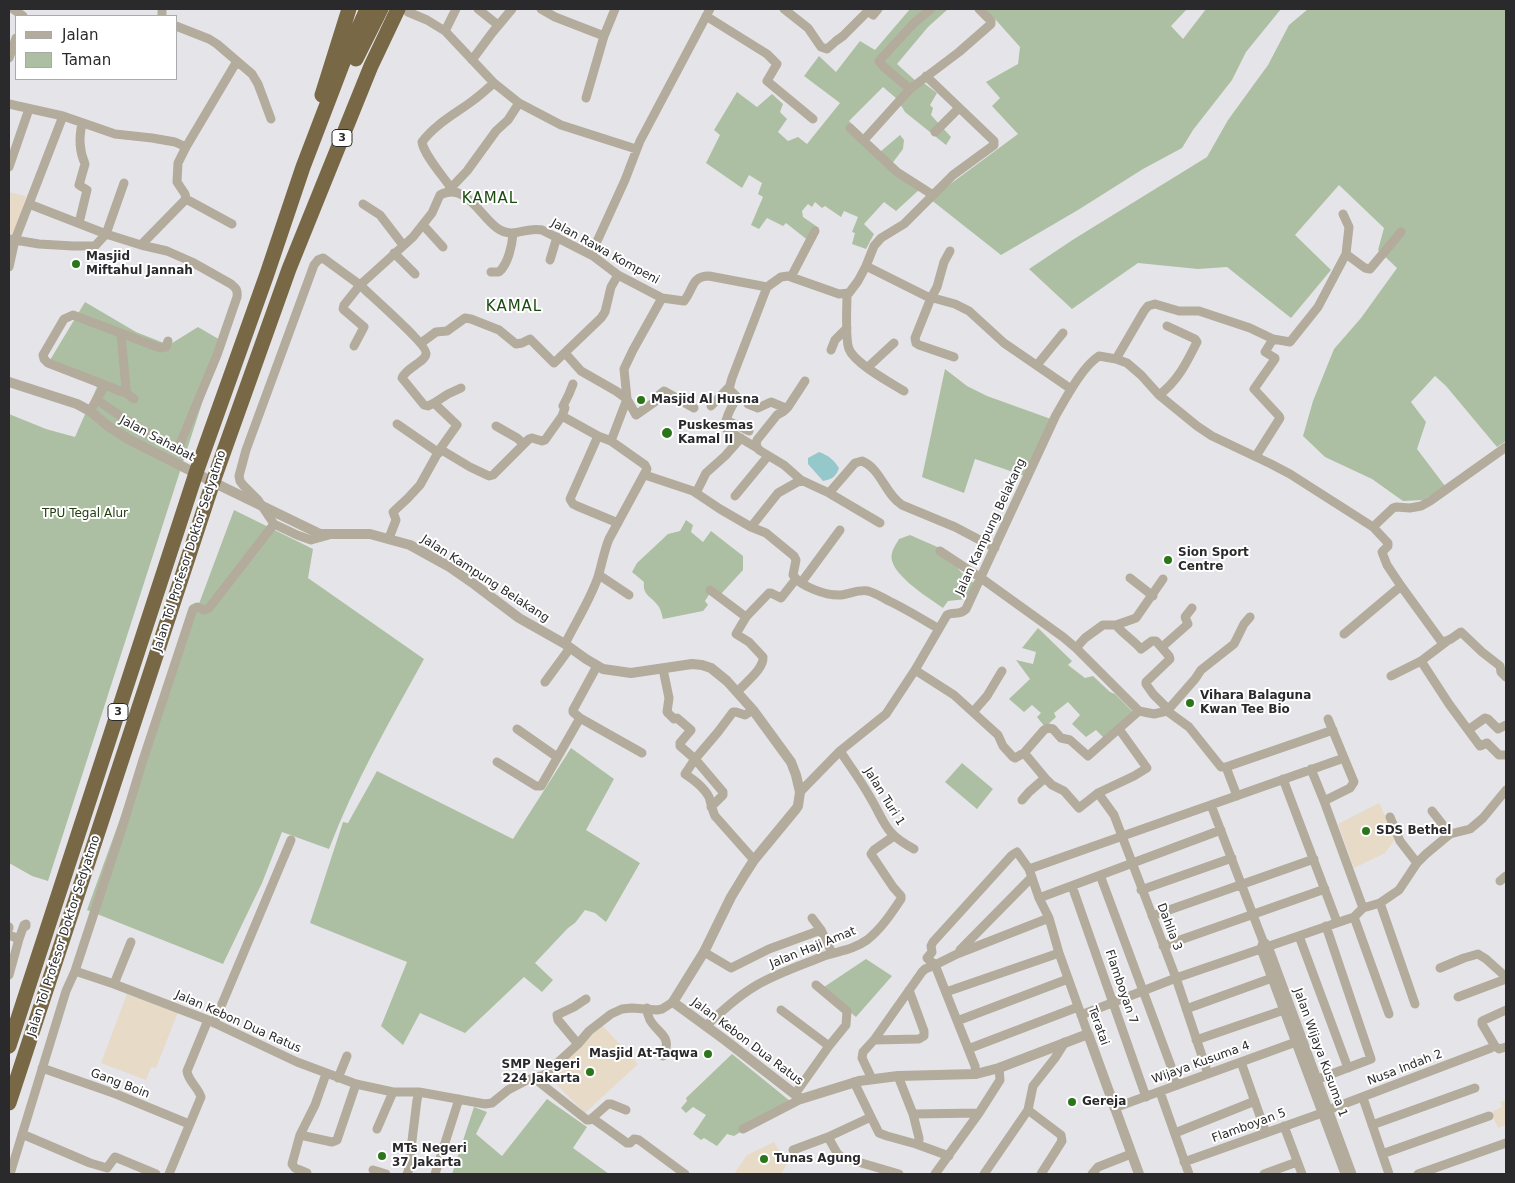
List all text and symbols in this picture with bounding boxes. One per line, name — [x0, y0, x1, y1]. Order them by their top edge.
legend — [15, 15, 178, 80]
text: Jalan — [62, 26, 98, 44]
text: Taman — [62, 51, 111, 69]
road number: 3 — [332, 130, 352, 146]
district label: KAMAL — [461, 190, 519, 208]
street label: Jalan Rawa Kompeni — [548, 216, 662, 288]
place label: Masjid Miftahul Jannah — [86, 250, 193, 278]
marker: Masjid Miftahul Jannah — [70, 258, 82, 270]
district label: KAMAL — [485, 298, 543, 316]
place label: Masjid Al Husna — [651, 393, 759, 407]
marker: Masjid Al Husna — [635, 394, 647, 406]
street label: Jalan Sahabat — [117, 413, 197, 465]
place label: Puskesmas Kamal II — [678, 419, 753, 447]
marker: Puskesmas Kamal II — [660, 426, 674, 440]
street label: Jalan Tol Profesor Doktor Sedyatmo — [151, 448, 229, 654]
street label: Jalan Kampung Belakang — [953, 456, 1029, 598]
park label: TPU Tegal Alur — [42, 507, 128, 521]
street label: Jalan Kampung Belakang — [418, 532, 552, 626]
place label: Sion Sport Centre — [1178, 546, 1249, 574]
marker: Sion Sport Centre — [1162, 554, 1174, 566]
place label: Vihara Balaguna Kwan Tee Bio — [1200, 689, 1311, 717]
marker: Vihara Balaguna Kwan Tee Bio — [1184, 697, 1196, 709]
road number: 3 — [108, 704, 128, 720]
street label: Jalan Turi 1 — [860, 765, 908, 829]
place label: SDS Bethel — [1376, 824, 1451, 838]
marker: SDS Bethel — [1360, 825, 1372, 837]
street label: Jalan Tol Profesor Doktor Sedyatmo — [25, 833, 103, 1039]
street label: Dahlia 3 — [1153, 901, 1185, 953]
street label: Jalan Haji Amat — [768, 924, 858, 972]
street label: Flamboyan 7 — [1102, 948, 1140, 1026]
street label: Jalan Wijaya Kusuma 1 — [1290, 987, 1350, 1119]
street label: Jalan Kebon Dua Ratus — [173, 988, 303, 1056]
street label: Jalan Kebon Dua Ratus — [688, 995, 806, 1089]
street label: Teratai — [1084, 1005, 1112, 1047]
street label: Wijaya Kusuma 4 — [1150, 1039, 1252, 1087]
place label: Masjid At-Taqwa — [589, 1047, 698, 1061]
street label: Nusa Indah 2 — [1365, 1047, 1445, 1089]
marker: Masjid At-Taqwa — [702, 1048, 714, 1060]
place label: SMP Negeri 224 Jakarta — [502, 1058, 580, 1086]
street label: Gang Boin — [88, 1066, 152, 1102]
marker: SMP Negeri 224 Jakarta — [584, 1066, 596, 1078]
place label: Gereja — [1082, 1095, 1126, 1109]
marker: Gereja — [1066, 1096, 1078, 1108]
street label: Flamboyan 5 — [1210, 1106, 1288, 1146]
place label: MTs Negeri 37 Jakarta — [392, 1142, 467, 1170]
marker: MTs Negeri 37 Jakarta — [376, 1150, 388, 1162]
place label: Tunas Agung — [774, 1152, 861, 1166]
marker: Tunas Agung — [758, 1153, 770, 1165]

